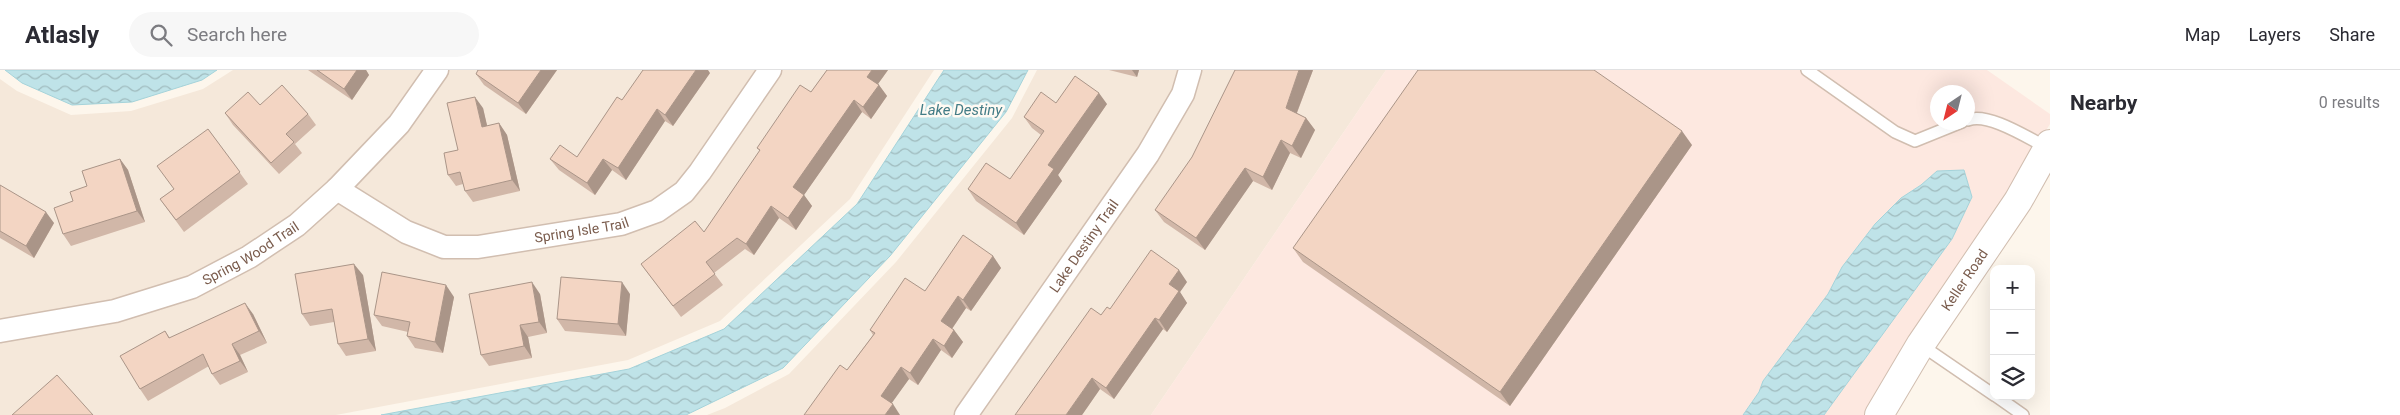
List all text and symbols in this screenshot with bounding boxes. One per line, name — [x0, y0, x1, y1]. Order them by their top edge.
search box — [129, 12, 479, 57]
text: Atlasly — [25, 21, 99, 49]
icon: search — [147, 21, 175, 49]
text: Search here — [187, 23, 287, 46]
text: Map — [2185, 24, 2220, 45]
text: Layers — [2248, 24, 2301, 45]
text: Share — [2329, 24, 2375, 45]
north arrow — [1930, 85, 1975, 130]
text: Nearby — [2070, 91, 2137, 115]
text: 0 results — [2319, 93, 2380, 112]
water label: Lake Destiny — [920, 101, 1003, 119]
street label: Lake Destiny Trail — [1046, 197, 1122, 295]
street label: Spring Isle Trail — [533, 214, 631, 246]
street label: Spring Wood Trail — [200, 218, 302, 288]
street label: Keller Road — [1938, 246, 1991, 314]
map controls — [1990, 265, 2035, 400]
button: + — [1990, 265, 2035, 310]
button: − — [1990, 310, 2035, 355]
button: layers — [1990, 355, 2035, 400]

